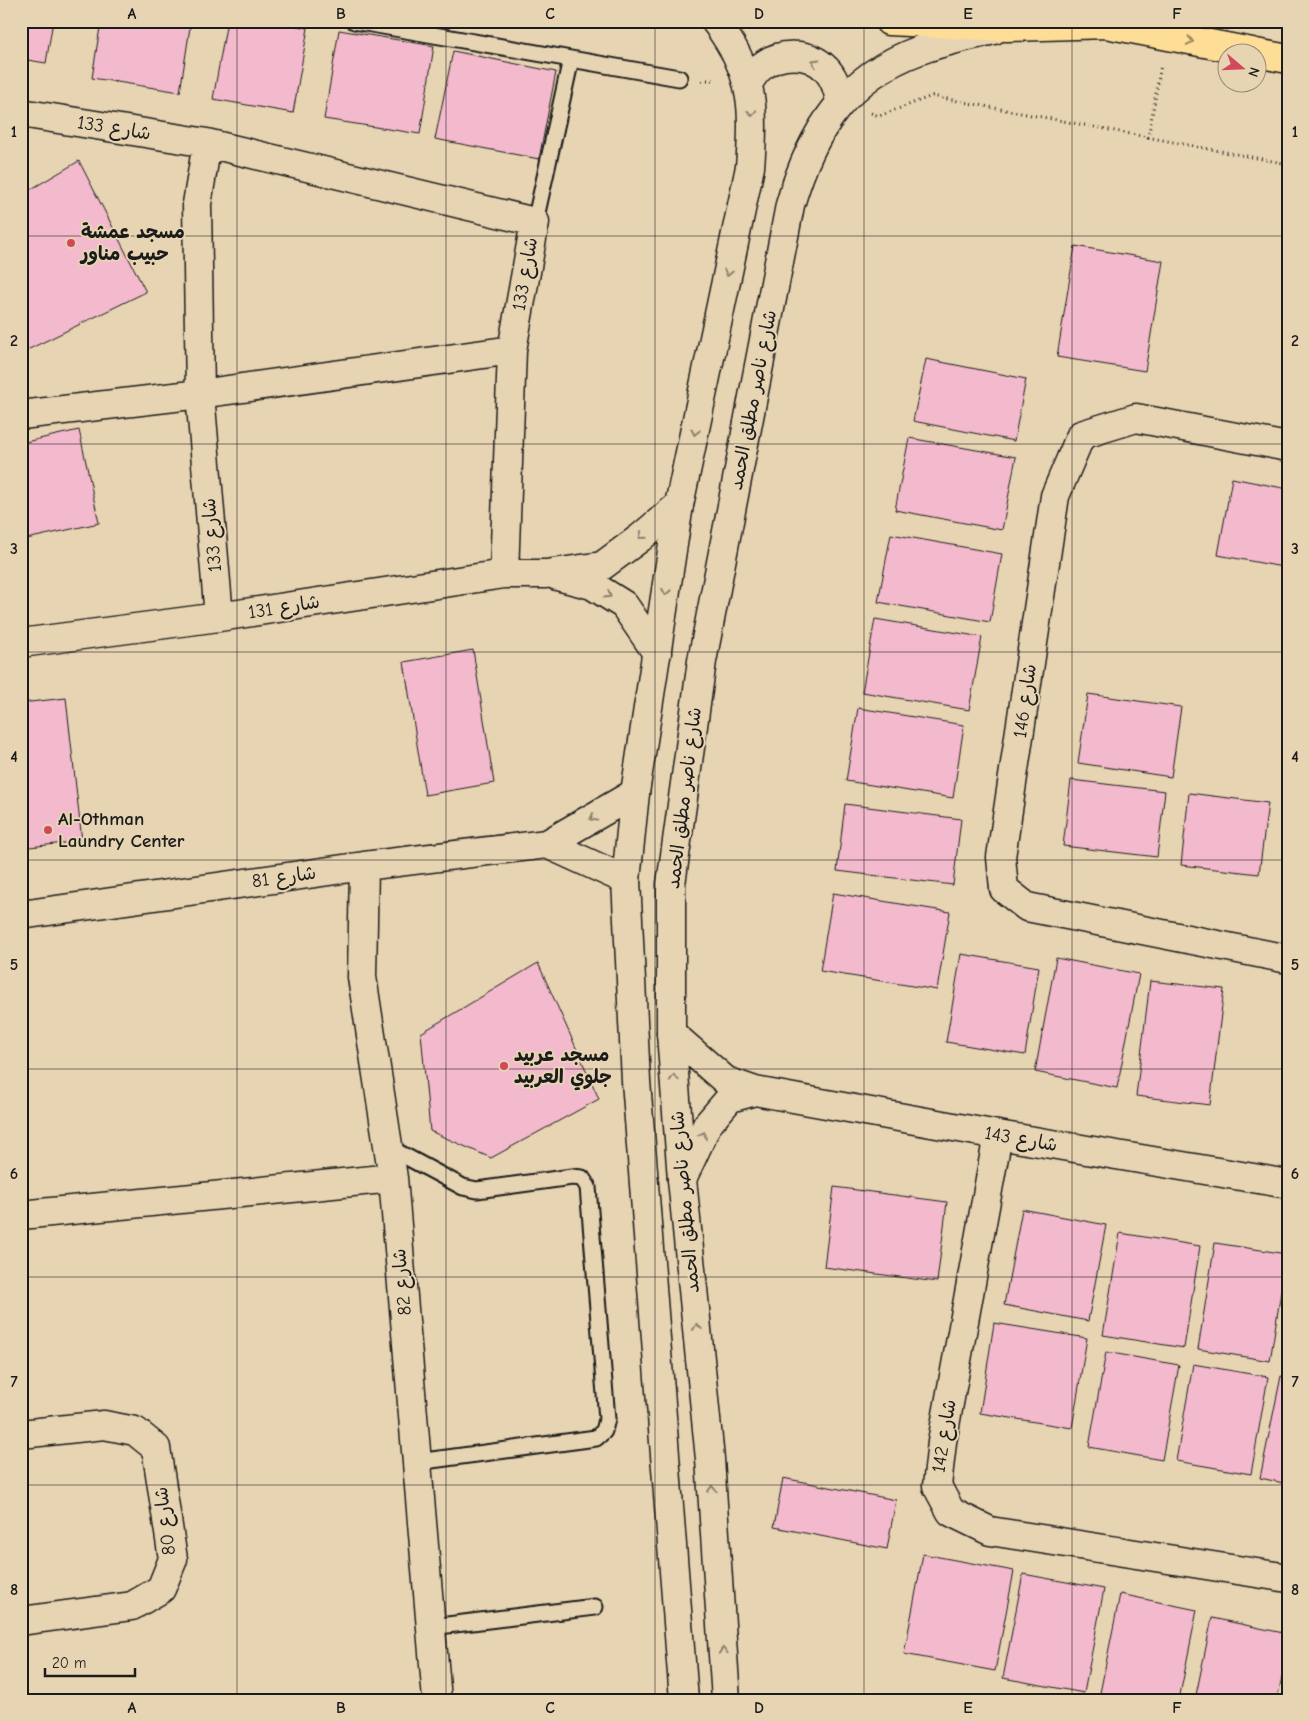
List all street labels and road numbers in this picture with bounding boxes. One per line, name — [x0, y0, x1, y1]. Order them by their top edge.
street label: شارع 133 — [75, 111, 152, 147]
street label: شارع 133 — [508, 236, 544, 313]
street label: شارع ناصر مطلق الحمد — [725, 308, 783, 492]
street label: شارع 133 — [198, 497, 228, 573]
street label: شارع 131 — [247, 590, 322, 625]
street label: شارع 146 — [1009, 663, 1043, 740]
street label: شارع ناصر مطلق الحمد — [662, 706, 708, 890]
street label: شارع 81 — [250, 862, 318, 894]
street label: شارع ناصر مطلق الحمد — [666, 1110, 706, 1294]
street label: شارع 143 — [982, 1122, 1059, 1158]
street label: شارع 82 — [388, 1247, 418, 1316]
street label: شارع 142 — [927, 1398, 963, 1475]
street label: شارع 80 — [150, 1485, 182, 1556]

